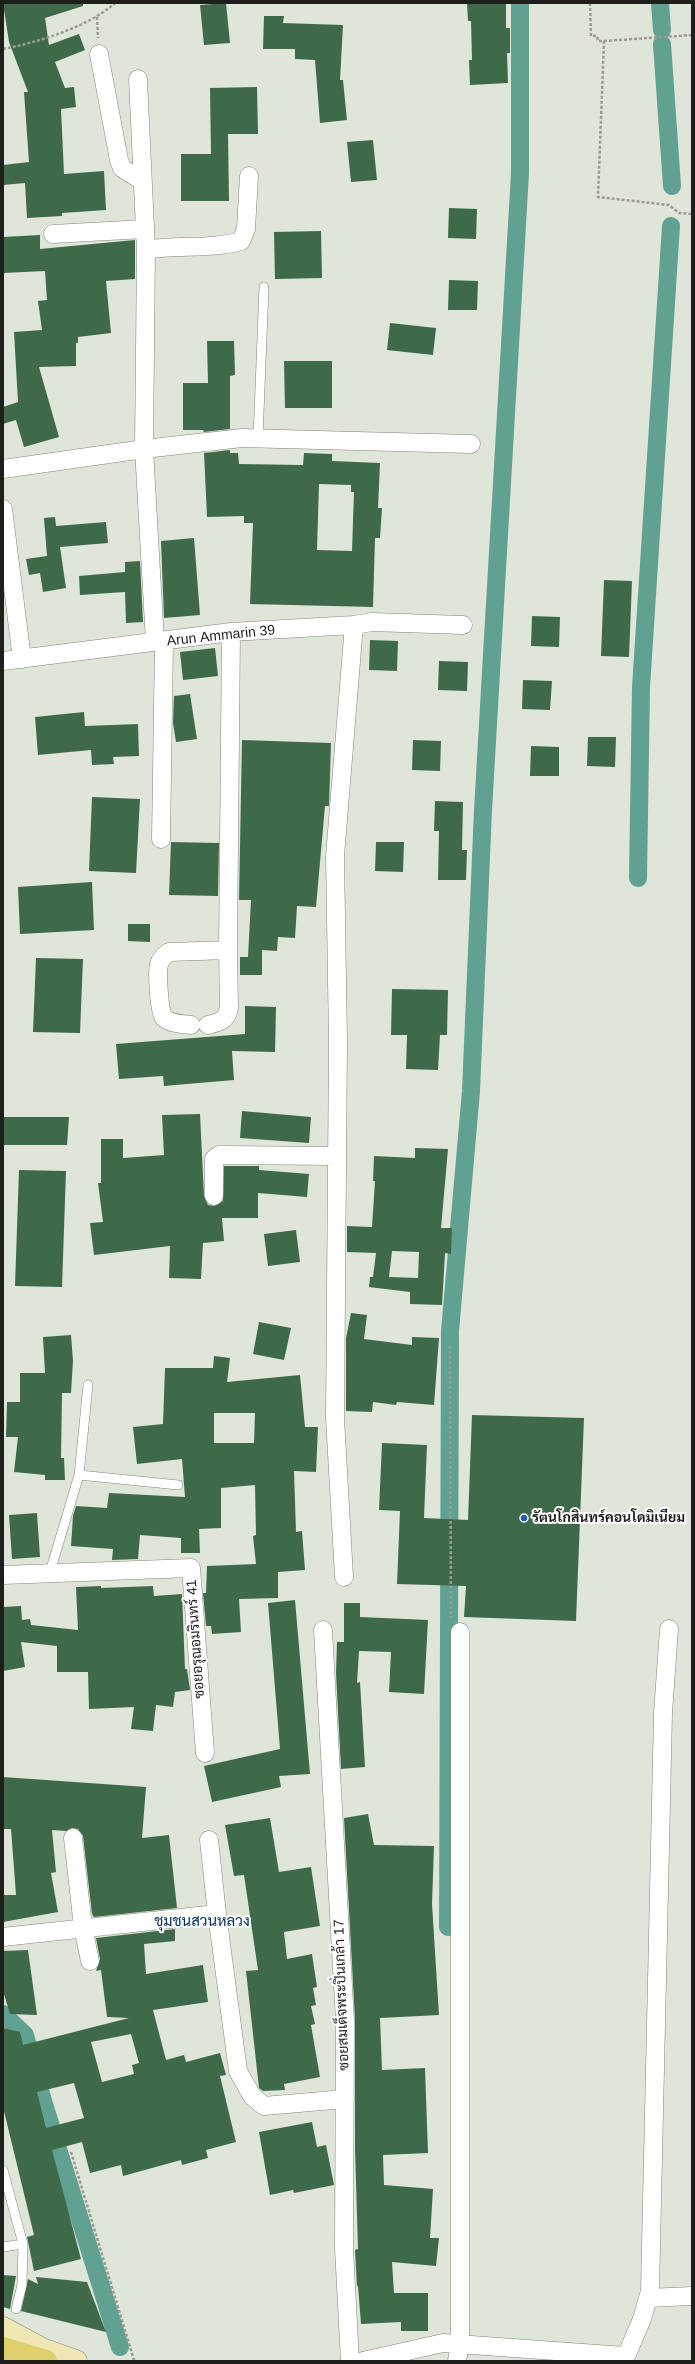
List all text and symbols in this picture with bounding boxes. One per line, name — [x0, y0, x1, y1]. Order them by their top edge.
street label: Arun Ammarin 39 — [166, 622, 276, 650]
place label: รัตนโกสินทร์คอนโดมิเนียม — [532, 1510, 685, 1526]
marker: รัตนโกสินทร์คอนโดมิเนียม — [519, 1513, 529, 1523]
street label: ซอยอรุณอมรินทร์ 41 — [183, 1579, 209, 1699]
district label: ชุมชนสวนหลวง — [154, 1913, 250, 1931]
street label: ซอยสมเด็จพระปิ่นเกล้า 17 — [331, 1919, 353, 2071]

